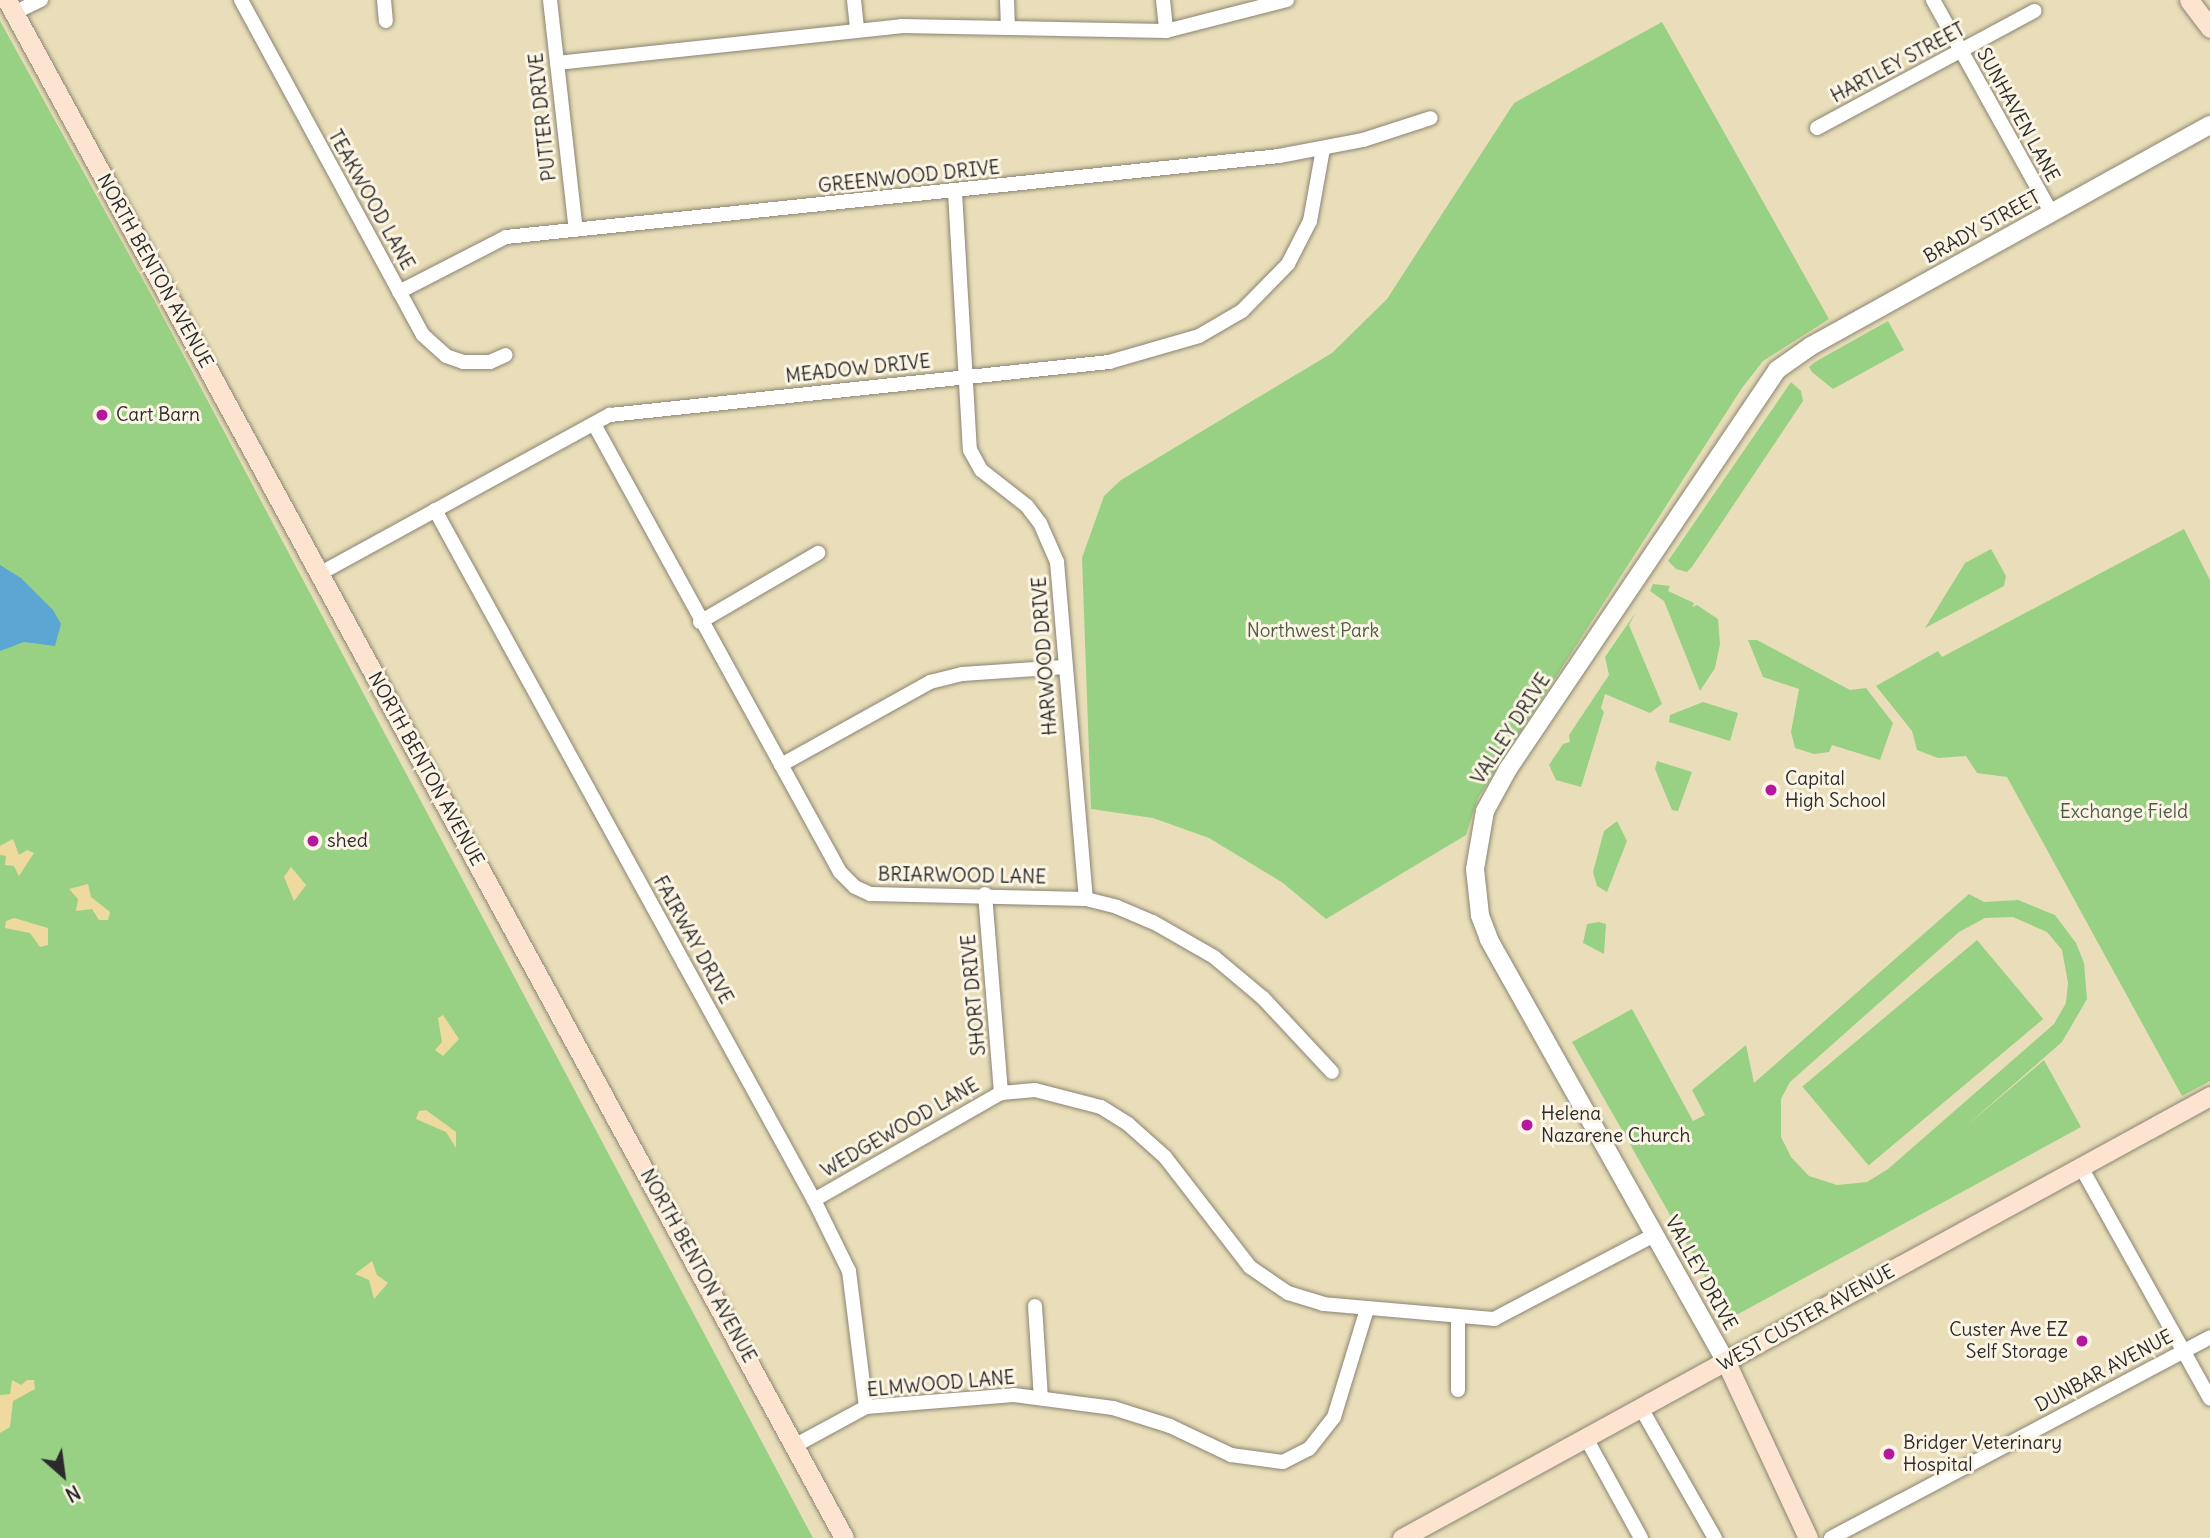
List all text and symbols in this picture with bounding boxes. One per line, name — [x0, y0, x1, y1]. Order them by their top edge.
street label: HARTLEY STREET — [1827, 18, 1969, 108]
street label: SUNHAVEN LANE — [1972, 44, 2064, 186]
street label: PUTTER DRIVE — [525, 52, 561, 182]
street label: TEAKWOOD LANE — [323, 126, 419, 274]
street label: GREENWOOD DRIVE — [817, 156, 1001, 198]
street label: NORTH BENTON AVENUE — [92, 170, 218, 372]
street label: BRADY STREET — [1920, 186, 2044, 268]
street label: MEADOW DRIVE — [784, 350, 932, 388]
place label: Cart Barn — [116, 404, 200, 426]
marker: Cart Barn — [94, 407, 110, 423]
street label: HARWOOD DRIVE — [1028, 576, 1062, 736]
park label: Northwest Park — [1247, 620, 1379, 642]
street label: NORTH BENTON AVENUE — [363, 668, 489, 870]
street label: VALLEY DRIVE — [1467, 669, 1555, 789]
place label: Capital High School — [1785, 768, 1886, 812]
marker: Capital High School — [1763, 782, 1779, 798]
park label: Exchange Field — [2060, 801, 2188, 823]
place label: shed — [327, 830, 368, 852]
marker: shed — [305, 833, 321, 849]
street label: BRIARWOOD LANE — [878, 863, 1046, 889]
street label: FAIRWAY DRIVE — [648, 872, 738, 1008]
street label: SHORT DRIVE — [957, 933, 991, 1057]
street label: WEDGEWOOD LANE — [817, 1074, 983, 1182]
place label: Helena Nazarene Church — [1541, 1103, 1690, 1147]
marker: Helena Nazarene Church — [1519, 1117, 1535, 1133]
street label: NORTH BENTON AVENUE — [635, 1165, 761, 1367]
street label: VALLEY DRIVE — [1660, 1212, 1742, 1334]
street label: WEST CUSTER AVENUE — [1713, 1260, 1899, 1376]
place label: Custer Ave EZ Self Storage — [1949, 1319, 2068, 1363]
street label: DUNBAR AVENUE — [2031, 1325, 2177, 1417]
marker: Custer Ave EZ Self Storage — [2074, 1333, 2090, 1349]
street label: ELMWOOD LANE — [866, 1366, 1016, 1402]
place label: Bridger Veterinary Hospital — [1903, 1432, 2062, 1476]
north arrow — [28, 1440, 98, 1510]
marker: Bridger Veterinary Hospital — [1881, 1446, 1897, 1462]
text: N — [61, 1480, 84, 1507]

